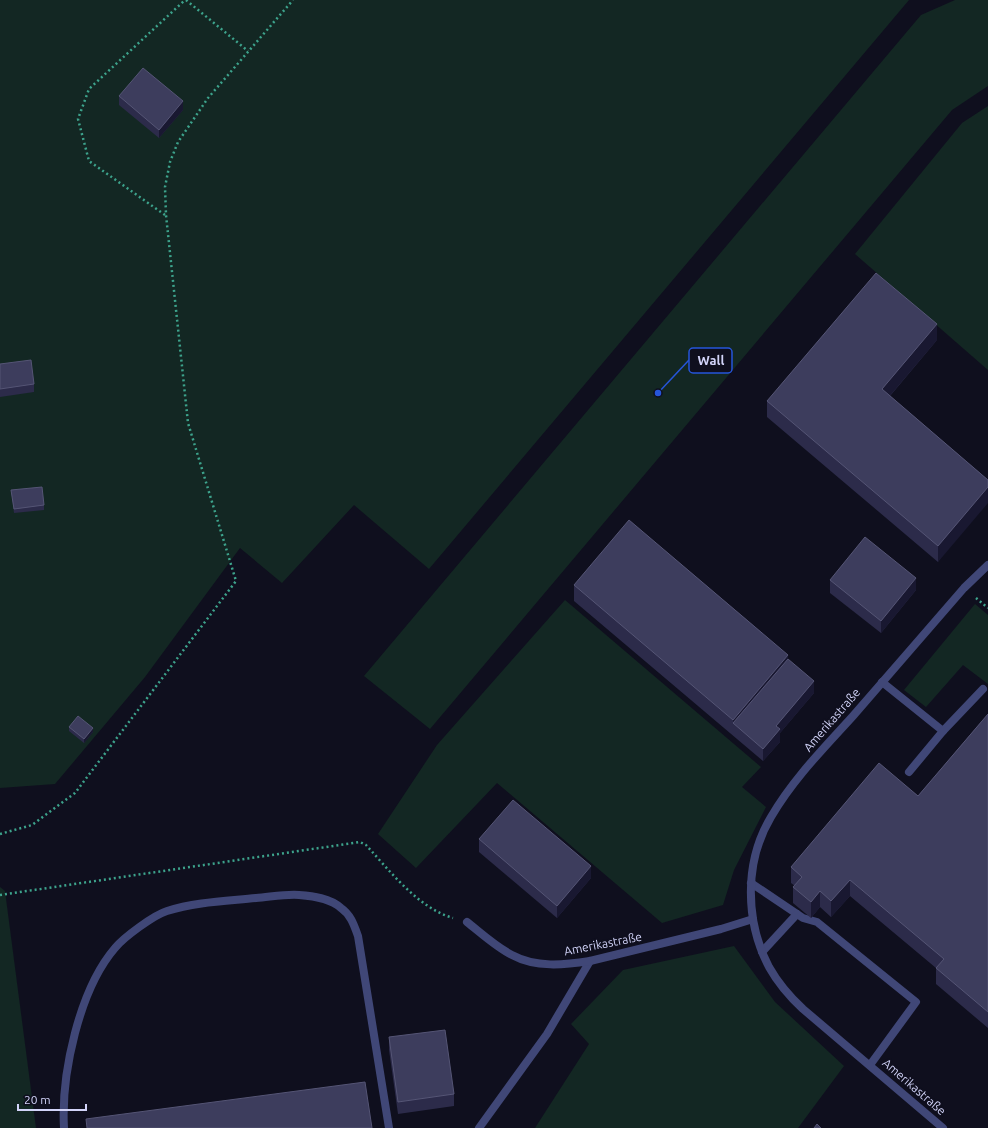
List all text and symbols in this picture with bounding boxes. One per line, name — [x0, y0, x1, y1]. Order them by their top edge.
callout: Wall — [689, 348, 732, 373]
text: Wall — [698, 353, 724, 367]
street label: Amerikastraße — [801, 686, 862, 754]
street label: Amerikastraße — [563, 930, 643, 957]
street label: Amerikastraße — [880, 1056, 948, 1117]
scale bar — [18, 1086, 86, 1112]
text: 20 m — [24, 1093, 51, 1106]

